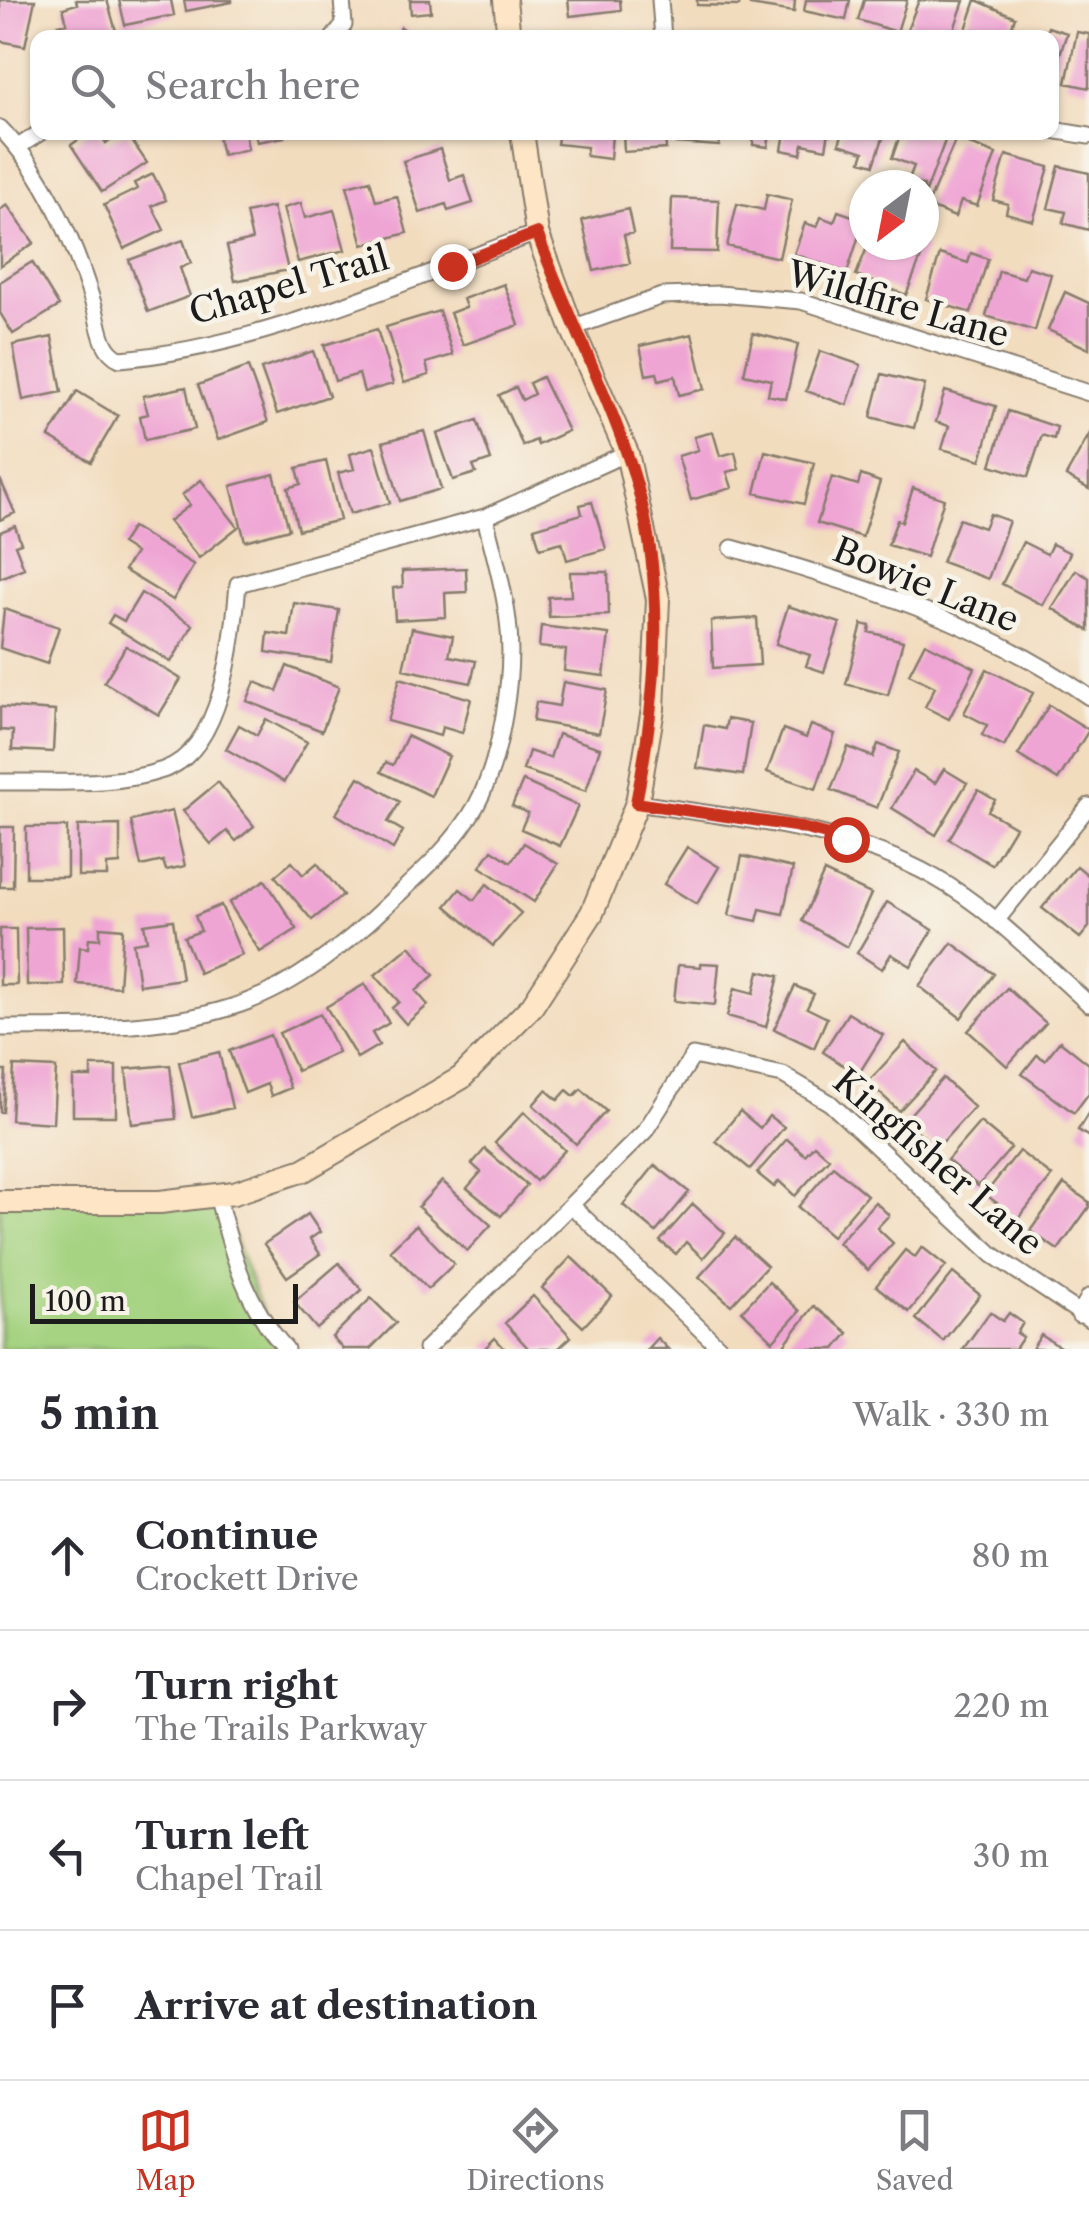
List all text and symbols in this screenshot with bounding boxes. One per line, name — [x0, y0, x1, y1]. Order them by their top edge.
search box — [30, 30, 1059, 140]
icon: search — [65, 58, 120, 113]
text: Search here — [145, 62, 360, 109]
north arrow — [849, 170, 939, 260]
street label: Chapel Trail — [184, 236, 394, 334]
route end — [430, 244, 476, 290]
street label: Wildfire Lane — [781, 251, 1014, 356]
street label: Bowie Lane — [827, 528, 1025, 641]
route start — [824, 817, 870, 863]
street label: Kingfisher Lane — [825, 1059, 1052, 1264]
scale bar — [30, 1279, 298, 1324]
text: 100 m — [45, 1284, 126, 1318]
text: 5 min — [40, 1388, 159, 1440]
text: Walk · 330 m — [853, 1395, 1049, 1434]
text: Continue — [135, 1512, 318, 1559]
icon: ahead — [40, 1528, 95, 1583]
text: 80 m — [971, 1536, 1049, 1575]
text: Crockett Drive — [135, 1559, 359, 1598]
text: Turn right — [135, 1662, 338, 1709]
icon: right — [40, 1678, 95, 1733]
text: 220 m — [954, 1686, 1049, 1725]
text: The Trails Parkway — [135, 1709, 427, 1748]
text: Turn left — [135, 1812, 309, 1859]
icon: left — [40, 1828, 95, 1883]
text: 30 m — [973, 1836, 1049, 1875]
text: Chapel Trail — [135, 1859, 323, 1898]
icon: arrive — [40, 1978, 95, 2033]
text: Arrive at destination — [135, 1982, 538, 2029]
tab: Map — [135, 2103, 196, 2197]
tab: Directions — [466, 2103, 605, 2197]
tab: Saved — [876, 2103, 954, 2197]

